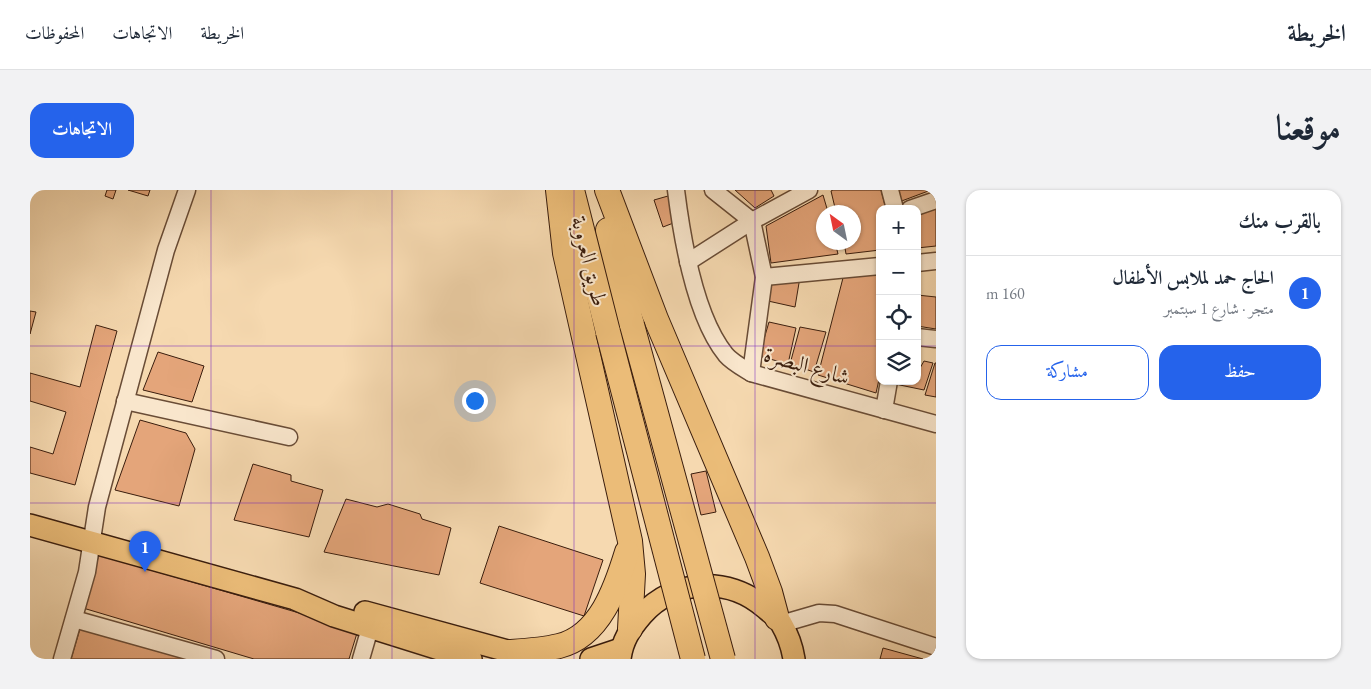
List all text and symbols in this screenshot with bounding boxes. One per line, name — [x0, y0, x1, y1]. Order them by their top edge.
text: الخريطة — [1288, 17, 1346, 48]
text: المحفوظات — [25, 21, 84, 44]
text: الاتجاهات — [112, 21, 172, 44]
text: الخريطة — [200, 21, 244, 44]
button: الاتجاهات — [30, 103, 134, 158]
text: موقعنا — [1276, 104, 1341, 149]
north arrow — [816, 205, 861, 250]
map controls — [876, 205, 921, 385]
button: + — [876, 205, 921, 250]
text: بالقرب منك — [1238, 207, 1321, 234]
street label: طريق العروبة — [564, 213, 615, 309]
button: − — [876, 250, 921, 295]
text: الحاج حمد لملابس الأطفال — [1112, 265, 1274, 290]
text: 160 m — [986, 283, 1025, 304]
text: 1 — [1301, 283, 1309, 304]
button: locate — [876, 295, 921, 340]
text: متجر · شارع 1 سبتمبر — [1164, 298, 1274, 319]
street label: شارع البصرة — [759, 339, 853, 395]
button: layers — [876, 340, 921, 385]
button: مشاركة — [986, 345, 1149, 400]
button: حفظ — [1159, 345, 1321, 400]
your location — [462, 388, 488, 414]
pin: 1 — [129, 531, 161, 572]

